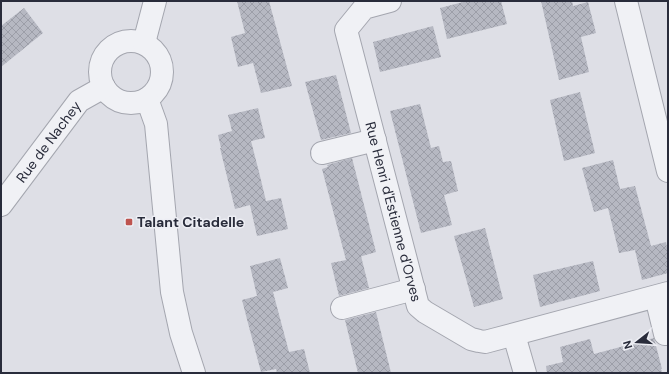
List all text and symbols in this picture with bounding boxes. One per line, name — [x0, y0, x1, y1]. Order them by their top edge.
street label: Rue de Nachey — [12, 97, 85, 186]
street label: Rue Henri d'Estienne d'Orves — [361, 120, 425, 303]
place label: Talant Citadelle — [137, 213, 244, 231]
marker: Talant Citadelle — [124, 217, 134, 227]
north arrow — [617, 322, 657, 362]
text: N — [620, 339, 635, 351]

